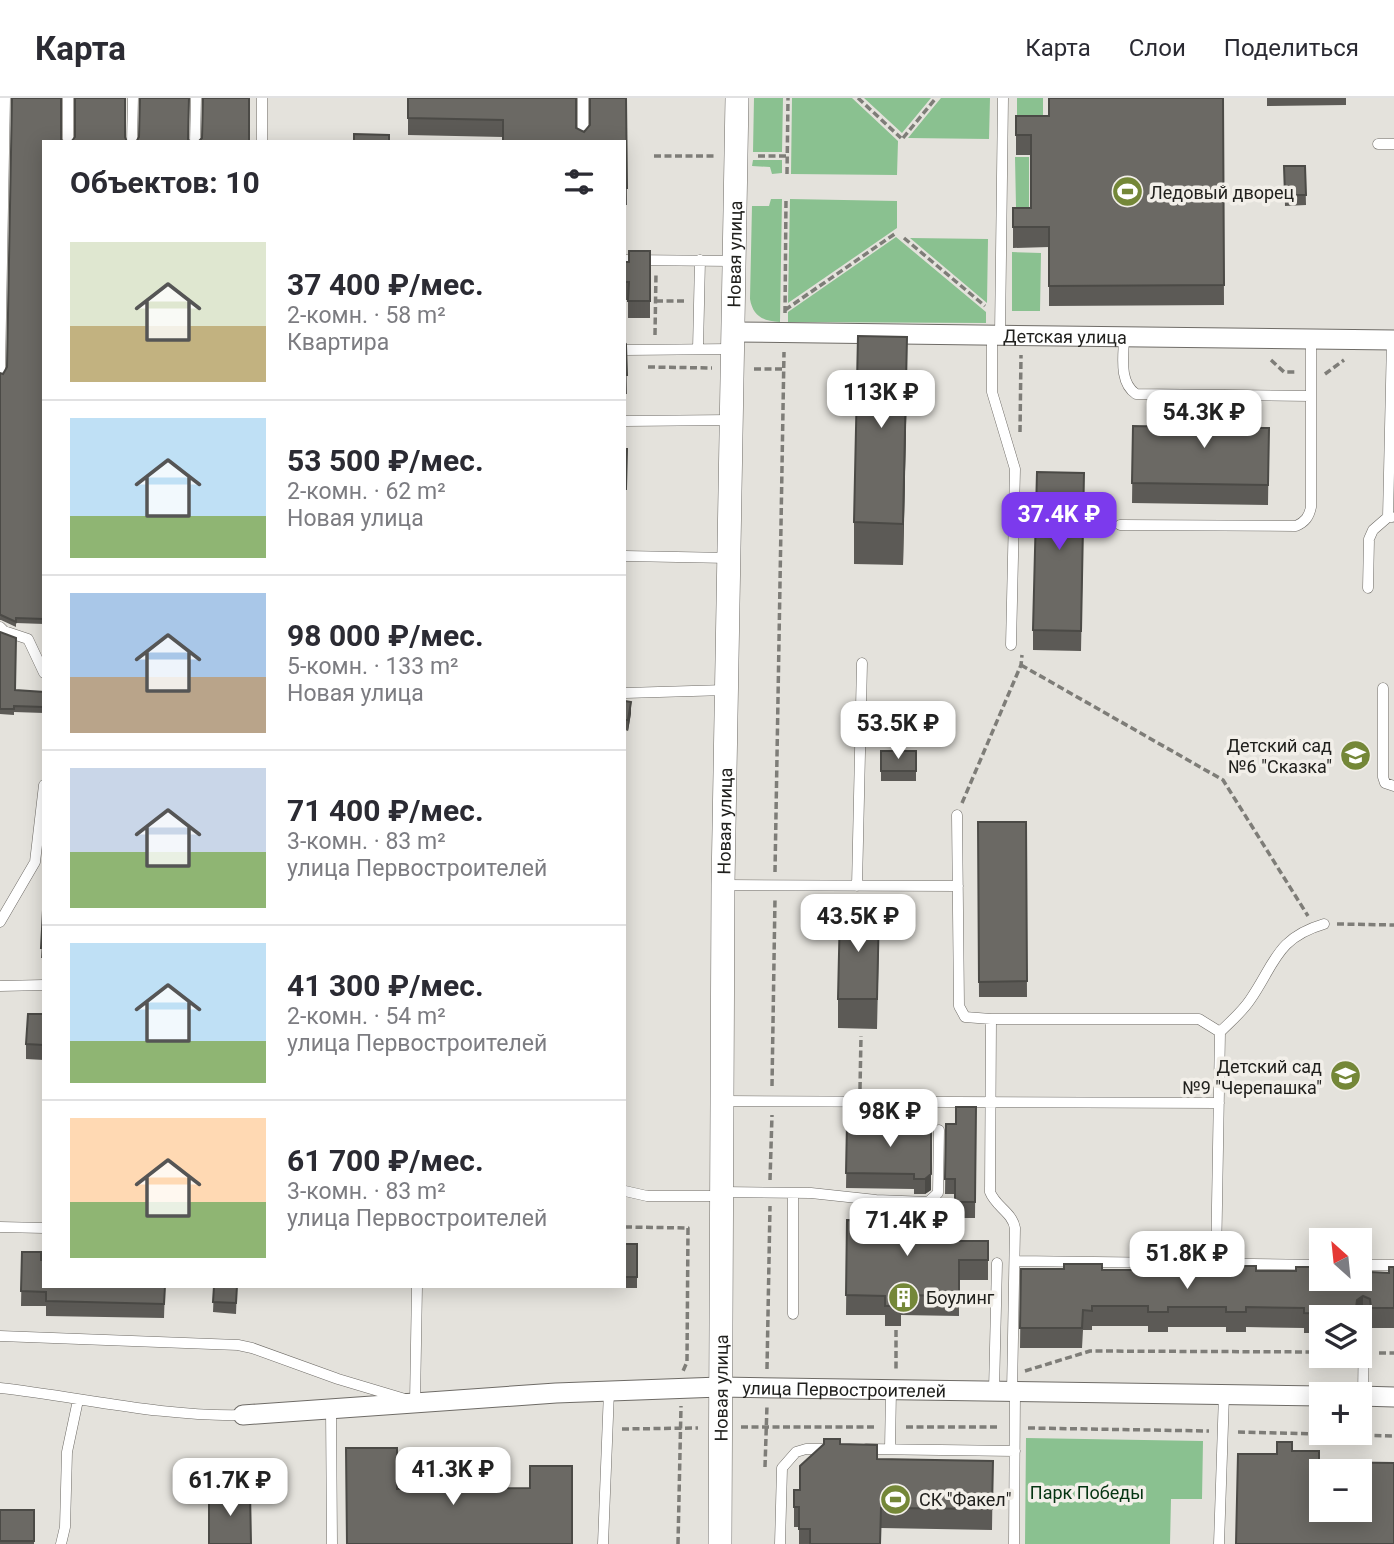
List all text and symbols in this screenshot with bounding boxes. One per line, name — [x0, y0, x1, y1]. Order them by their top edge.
text: Карта — [35, 29, 126, 68]
text: Карта — [1025, 34, 1091, 62]
text: Слои — [1129, 34, 1186, 62]
text: Поделиться — [1224, 34, 1359, 62]
icon: filters — [560, 163, 598, 201]
text: Объектов: 10 — [70, 165, 260, 200]
sports icon: Ледовый дворец — [1110, 175, 1144, 209]
place label: Ледовый дворец — [1150, 182, 1295, 203]
street label: Новая улица — [723, 200, 746, 308]
text: 37 400 ₽/мес. — [287, 267, 484, 302]
icon: home — [126, 270, 210, 354]
text: 2-комн. · 58 m² — [287, 302, 446, 329]
street label: Детская улица — [1003, 325, 1127, 347]
text: Квартира — [287, 329, 389, 356]
pin: 113K ₽ — [824, 370, 938, 430]
text: 113K ₽ — [843, 379, 919, 406]
pin: 54.3K ₽ — [1139, 390, 1269, 450]
text: 54.3K ₽ — [1163, 399, 1245, 426]
text: 53 500 ₽/мес. — [287, 443, 484, 478]
icon: home — [126, 446, 210, 530]
text: 2-комн. · 62 m² — [287, 478, 446, 505]
pin: 37.4K ₽ — [994, 492, 1124, 552]
text: 37.4K ₽ — [1018, 501, 1100, 528]
text: Новая улица — [287, 505, 424, 532]
text: 98 000 ₽/мес. — [287, 618, 484, 653]
icon: home — [126, 621, 210, 705]
text: 5-комн. · 133 m² — [287, 653, 459, 680]
text: Новая улица — [287, 680, 424, 707]
pin: 53.5K ₽ — [833, 702, 963, 761]
text: 53.5K ₽ — [857, 710, 939, 737]
place label: Детский сад №6 "Сказка" — [1227, 735, 1332, 777]
school or university icon: Детский сад №6 "Сказка" — [1338, 738, 1372, 772]
street label: Новая улица — [713, 767, 736, 875]
text: 71 400 ₽/мес. — [287, 793, 484, 828]
icon: home — [126, 796, 210, 880]
text: 3-комн. · 83 m² — [287, 828, 446, 855]
text: улица Первостроителей — [287, 855, 547, 882]
pin: 43.5K ₽ — [793, 894, 923, 954]
text: 43.5K ₽ — [817, 903, 899, 930]
text: 41 300 ₽/мес. — [287, 968, 484, 1003]
icon: home — [126, 971, 210, 1055]
text: 2-комн. · 54 m² — [287, 1003, 446, 1030]
text: улица Первостроителей — [287, 1030, 547, 1057]
place label: Детский сад №9 "Черепашка" — [1182, 1056, 1322, 1098]
school or university icon: Детский сад №9 "Черепашка" — [1328, 1059, 1362, 1093]
pin: 98K ₽ — [841, 1090, 939, 1149]
text: 98K ₽ — [859, 1098, 921, 1125]
text: 61 700 ₽/мес. — [287, 1143, 484, 1178]
icon: home — [126, 1146, 210, 1230]
text: 3-комн. · 83 m² — [287, 1178, 446, 1205]
pin: 71.4K ₽ — [842, 1198, 972, 1258]
text: улица Первостроителей — [287, 1205, 547, 1232]
text: 71.4K ₽ — [866, 1207, 948, 1234]
north arrow — [1309, 1228, 1372, 1292]
map controls — [1309, 1228, 1372, 1522]
pin: 51.8K ₽ — [1122, 1232, 1252, 1291]
text: 51.8K ₽ — [1146, 1240, 1228, 1267]
building icon: Боулинг — [886, 1280, 920, 1314]
place label: Боулинг — [926, 1287, 995, 1308]
button: layers — [1309, 1305, 1372, 1368]
street label: Новая улица — [710, 1334, 731, 1442]
street label: улица Первостроителей — [742, 1377, 946, 1401]
button: + — [1309, 1382, 1372, 1445]
pin: 41.3K ₽ — [388, 1448, 518, 1507]
text: 41.3K ₽ — [412, 1456, 494, 1483]
pin: 61.7K ₽ — [165, 1458, 295, 1518]
button: − — [1309, 1459, 1372, 1522]
text: 61.7K ₽ — [189, 1467, 271, 1494]
sports icon: СК "Факел" — [879, 1482, 913, 1516]
park label: Парк Победы — [1030, 1482, 1144, 1503]
place label: СК "Факел" — [919, 1489, 1012, 1510]

